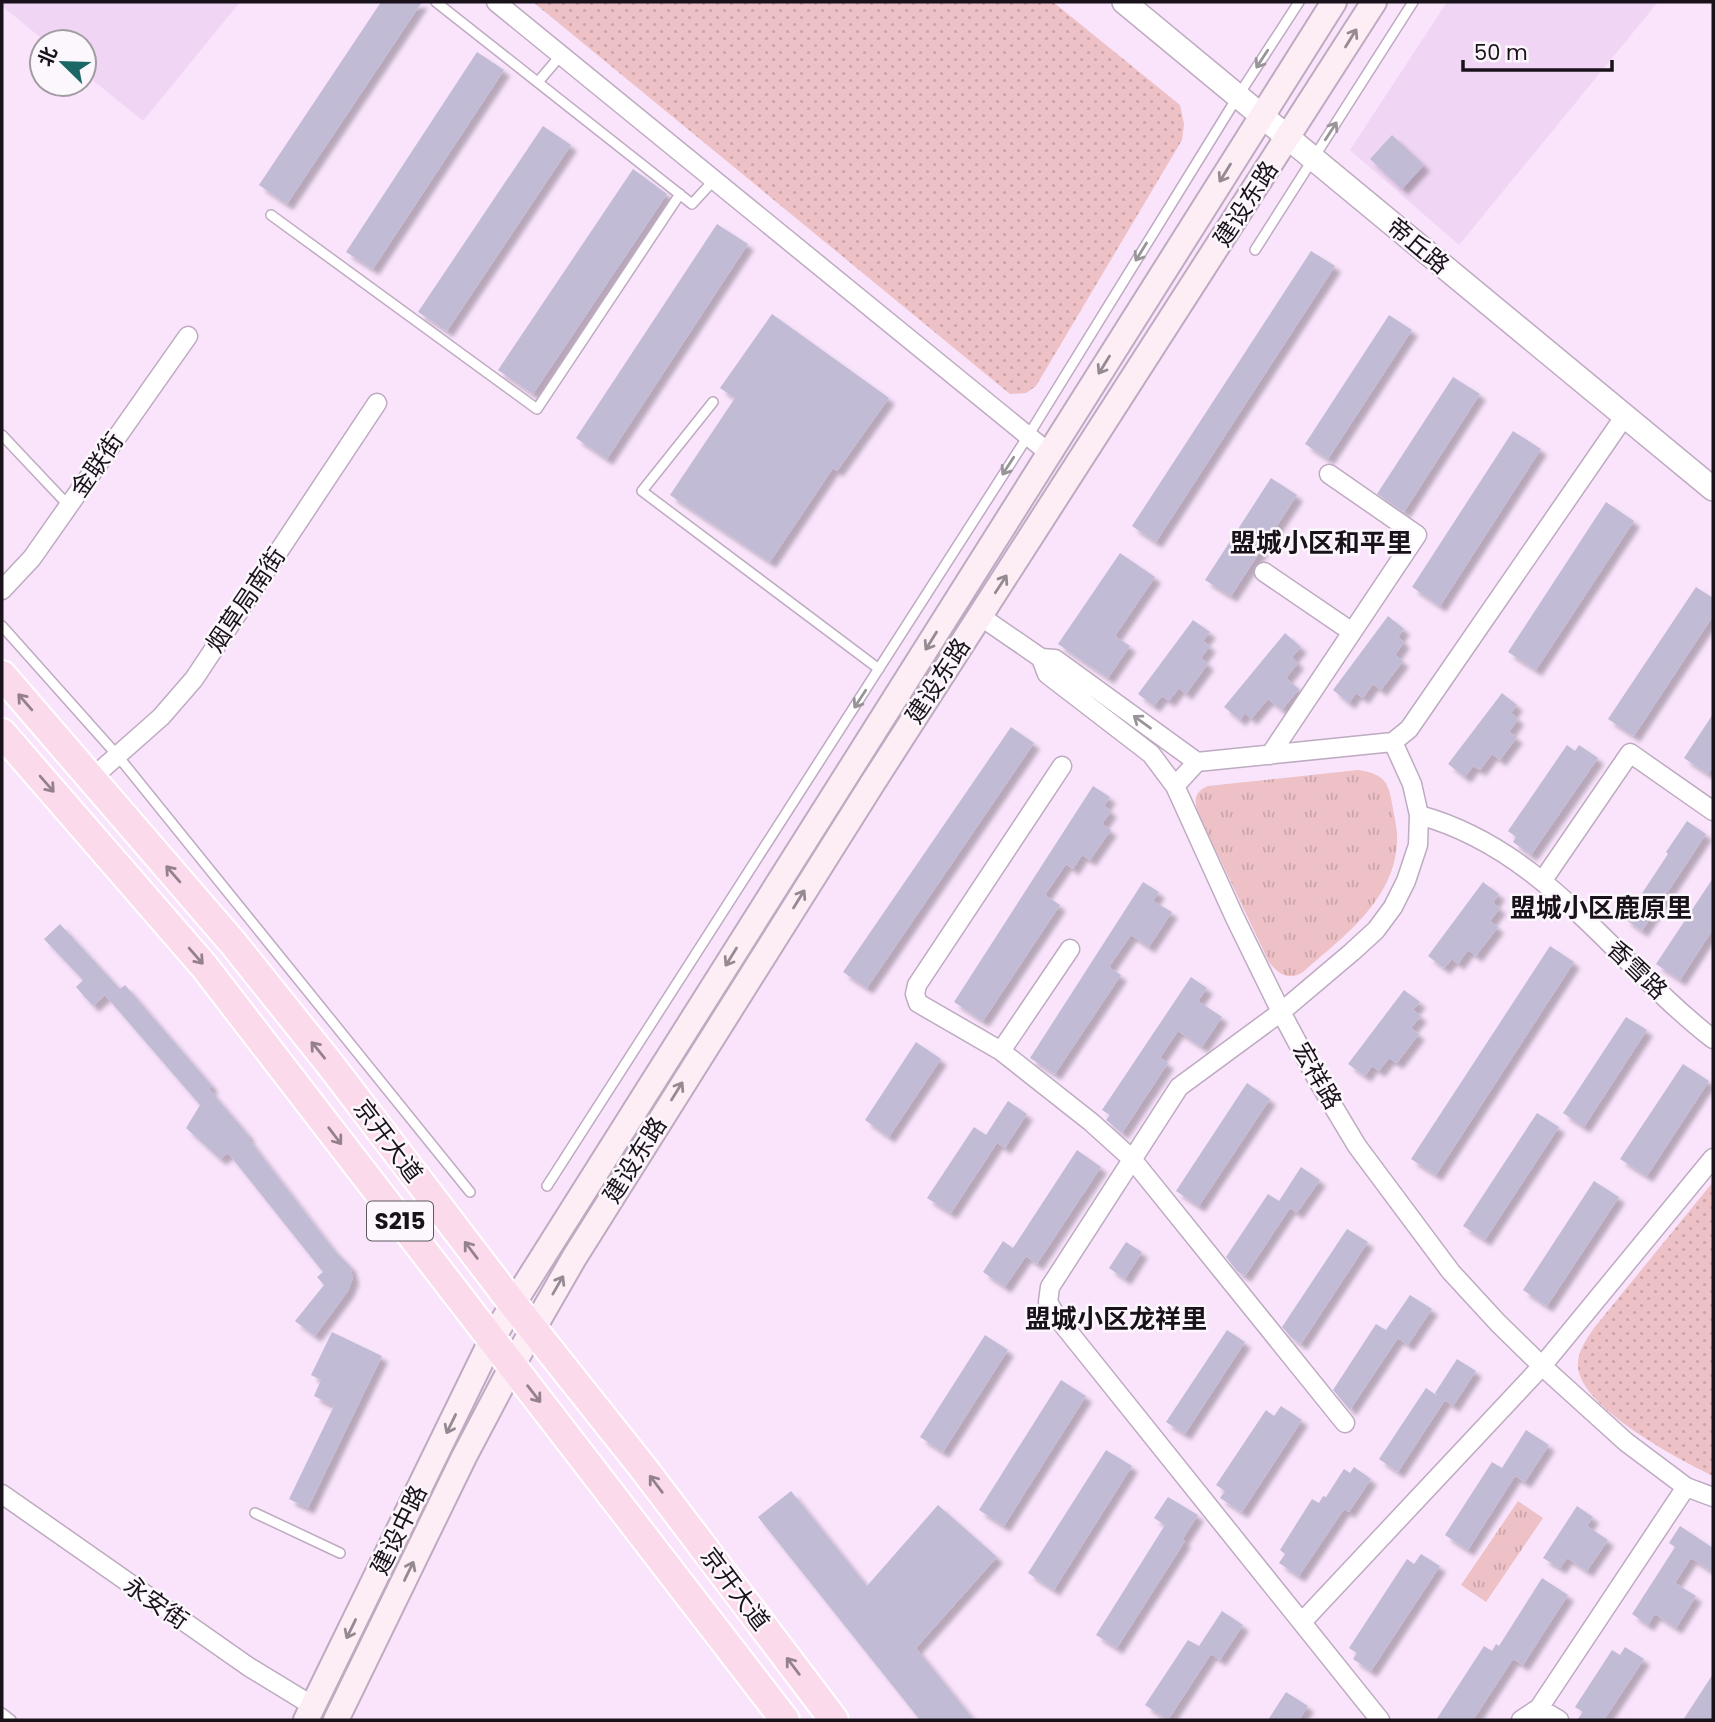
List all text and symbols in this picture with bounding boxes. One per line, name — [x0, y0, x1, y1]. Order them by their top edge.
north arrow — [28, 28, 98, 98]
scale bar — [1463, 28, 1612, 72]
one-way arrow — [1344, 29, 1358, 49]
text: 50 m — [1474, 38, 1528, 67]
text: 北 — [32, 43, 64, 71]
one-way arrow — [1255, 49, 1269, 68]
one-way arrow — [1324, 121, 1338, 141]
street label: 建设东路 — [1206, 154, 1286, 253]
one-way arrow — [1218, 162, 1232, 182]
street label: 帝丘路 — [1380, 210, 1457, 281]
one-way arrow — [1134, 241, 1148, 261]
one-way arrow — [1097, 355, 1111, 375]
street label: 金联街 — [62, 426, 131, 504]
one-way arrow — [1001, 456, 1016, 475]
district label: 盟城小区和平里 — [1230, 525, 1412, 561]
street label: 烟草局南街 — [198, 541, 293, 659]
one-way arrow — [994, 574, 1008, 594]
one-way arrow — [923, 630, 937, 650]
street label: 建设东路 — [898, 631, 978, 730]
one-way arrow — [852, 689, 867, 708]
one-way arrow — [17, 693, 33, 711]
one-way arrow — [1133, 715, 1152, 729]
one-way arrow — [38, 775, 54, 793]
one-way arrow — [165, 865, 181, 883]
one-way arrow — [791, 890, 806, 909]
district label: 盟城小区鹿原里 — [1510, 890, 1692, 926]
street label: 香雪路 — [1600, 933, 1675, 1007]
one-way arrow — [188, 947, 204, 965]
one-way arrow — [723, 947, 738, 966]
street label: 宏祥路 — [1285, 1036, 1350, 1115]
one-way arrow — [310, 1041, 325, 1059]
one-way arrow — [671, 1082, 685, 1102]
street label: 京开大道 — [346, 1092, 430, 1189]
street label: 建设东路 — [595, 1110, 674, 1209]
one-way arrow — [328, 1126, 343, 1144]
road number: S215 — [367, 1202, 433, 1240]
one-way arrow — [464, 1241, 479, 1259]
one-way arrow — [552, 1275, 565, 1296]
district label: 盟城小区龙祥里 — [1025, 1301, 1207, 1337]
one-way arrow — [526, 1384, 541, 1403]
one-way arrow — [443, 1413, 457, 1434]
one-way arrow — [648, 1476, 663, 1494]
street label: 建设中路 — [363, 1479, 434, 1580]
street label: 京开大道 — [693, 1540, 777, 1637]
one-way arrow — [402, 1561, 416, 1582]
street label: 永安街 — [117, 1568, 195, 1637]
one-way arrow — [344, 1618, 357, 1639]
one-way arrow — [785, 1657, 800, 1676]

